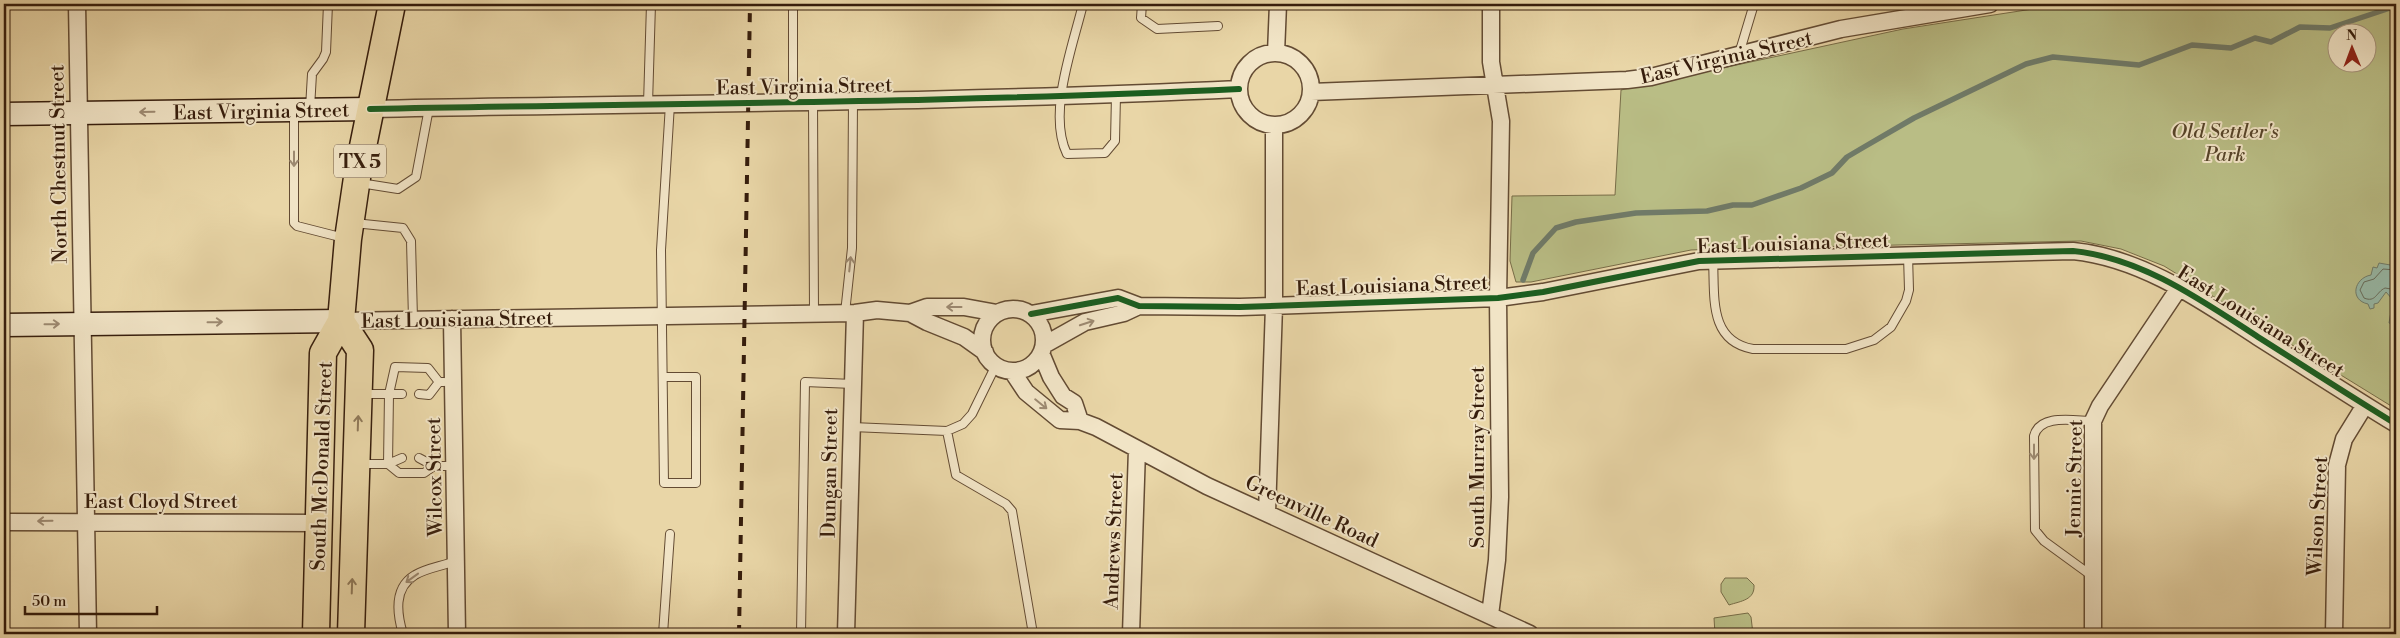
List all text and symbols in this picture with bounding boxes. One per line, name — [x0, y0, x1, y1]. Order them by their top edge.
north arrow — [2328, 22, 2378, 72]
street label: East Virginia Street — [1638, 26, 1815, 90]
text: N — [2346, 27, 2357, 45]
street label: North Chestnut Street — [45, 64, 74, 264]
street label: East Virginia Street — [716, 73, 892, 102]
street label: East Virginia Street — [173, 98, 349, 127]
one-way arrow — [139, 108, 155, 117]
park label: Old Settler's Park — [2171, 120, 2279, 168]
road number: TX 5 — [334, 144, 386, 178]
one-way arrow — [289, 151, 298, 167]
street label: East Louisiana Street — [1696, 229, 1890, 260]
one-way arrow — [845, 257, 855, 273]
street label: East Louisiana Street — [2172, 261, 2348, 384]
street label: East Louisiana Street — [1295, 271, 1489, 302]
one-way arrow — [946, 302, 962, 312]
street label: East Louisiana Street — [361, 306, 553, 335]
one-way arrow — [206, 317, 223, 327]
one-way arrow — [1079, 317, 1095, 327]
one-way arrow — [44, 319, 60, 329]
street label: South McDonald Street — [306, 361, 339, 571]
street label: South Murray Street — [1466, 366, 1491, 548]
one-way arrow — [1034, 399, 1047, 410]
street label: Dungan Street — [817, 408, 844, 538]
one-way arrow — [353, 415, 363, 432]
street label: Wilcox Street — [422, 417, 449, 538]
street label: Jennie Street — [2062, 419, 2089, 538]
one-way arrow — [2029, 444, 2039, 460]
street label: Wilson Street — [2303, 455, 2334, 578]
street label: Greenville Road — [1241, 471, 1383, 554]
street label: Andrews Street — [1100, 472, 1129, 611]
street label: East Cloyd Street — [84, 490, 238, 515]
one-way arrow — [37, 517, 53, 526]
one-way arrow — [405, 573, 419, 583]
one-way arrow — [348, 578, 357, 594]
scale bar — [25, 583, 158, 615]
text: 50 m — [32, 592, 66, 611]

